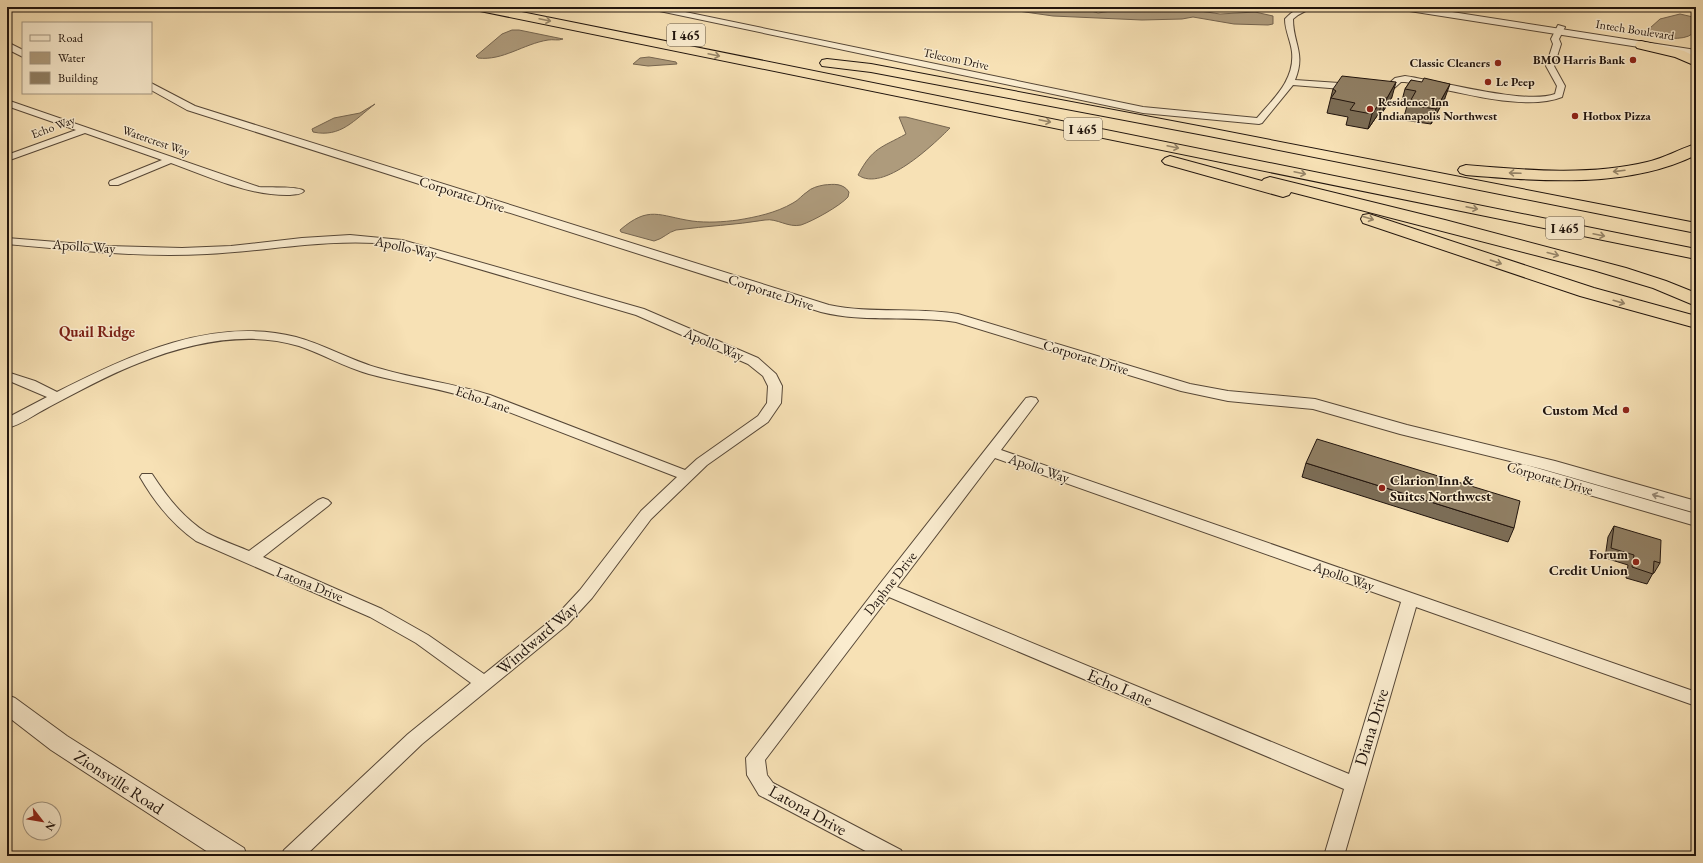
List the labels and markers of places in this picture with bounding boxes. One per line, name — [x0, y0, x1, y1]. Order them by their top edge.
place label: BMO Harris Bank — [1533, 52, 1625, 68]
place label: Classic Cleaners — [1410, 55, 1490, 71]
marker: BMO Harris Bank — [1628, 55, 1638, 65]
marker: Classic Cleaners — [1493, 58, 1503, 68]
place label: Le Peep — [1496, 74, 1535, 90]
marker: Le Peep — [1483, 77, 1493, 87]
place label: Residence Inn Indianapolis Northwest — [1378, 94, 1498, 124]
marker: Residence Inn Indianapolis Northwest — [1365, 104, 1375, 114]
place label: Hotbox Pizza — [1583, 108, 1651, 124]
marker: Hotbox Pizza — [1570, 111, 1580, 121]
place label: Custom Med — [1542, 401, 1618, 419]
marker: Custom Med — [1621, 405, 1631, 415]
place label: Clarion Inn & Suites Northwest — [1390, 471, 1492, 505]
marker: Clarion Inn & Suites Northwest — [1377, 483, 1387, 493]
place label: Forum Credit Union — [1549, 545, 1629, 579]
marker: Forum Credit Union — [1631, 557, 1641, 567]

